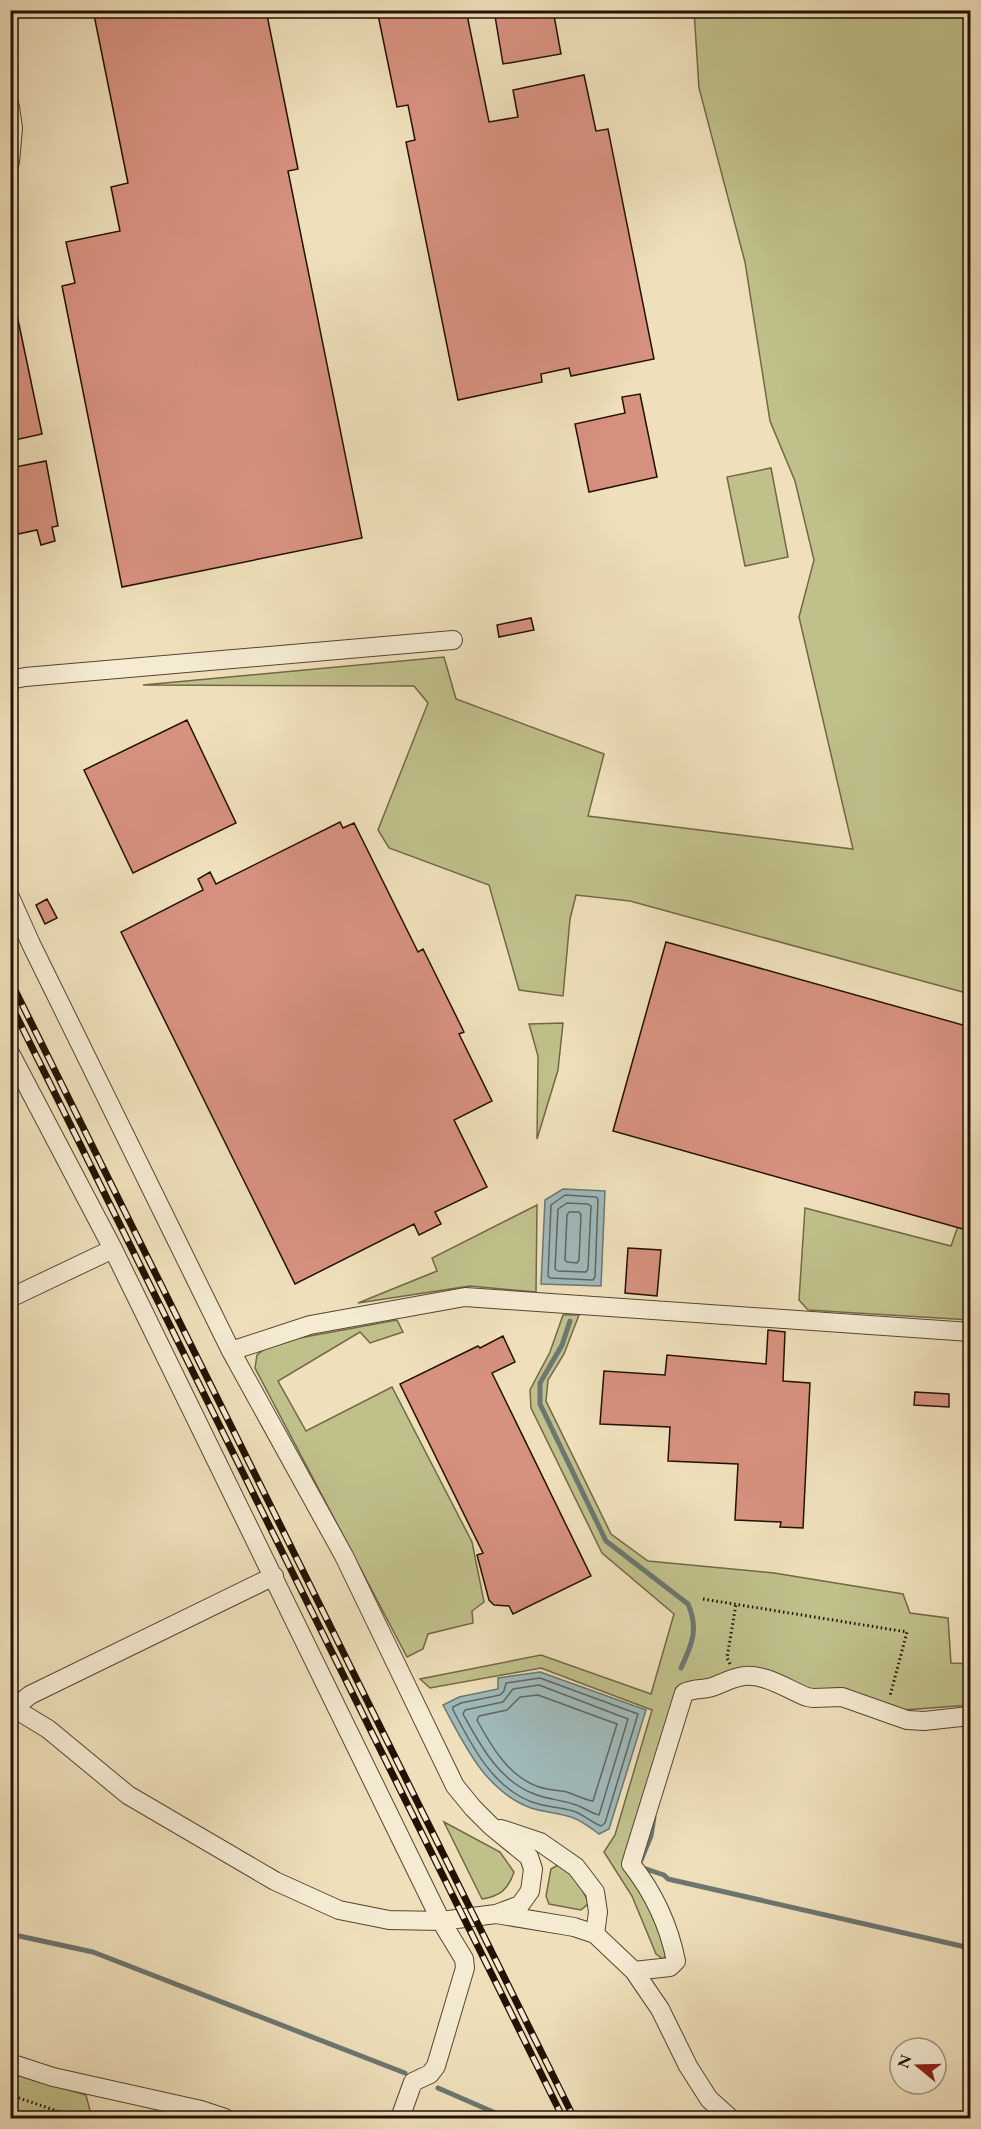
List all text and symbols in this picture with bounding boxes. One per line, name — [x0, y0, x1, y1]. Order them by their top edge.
north arrow — [888, 2036, 948, 2096]
text: N — [892, 2052, 916, 2071]

